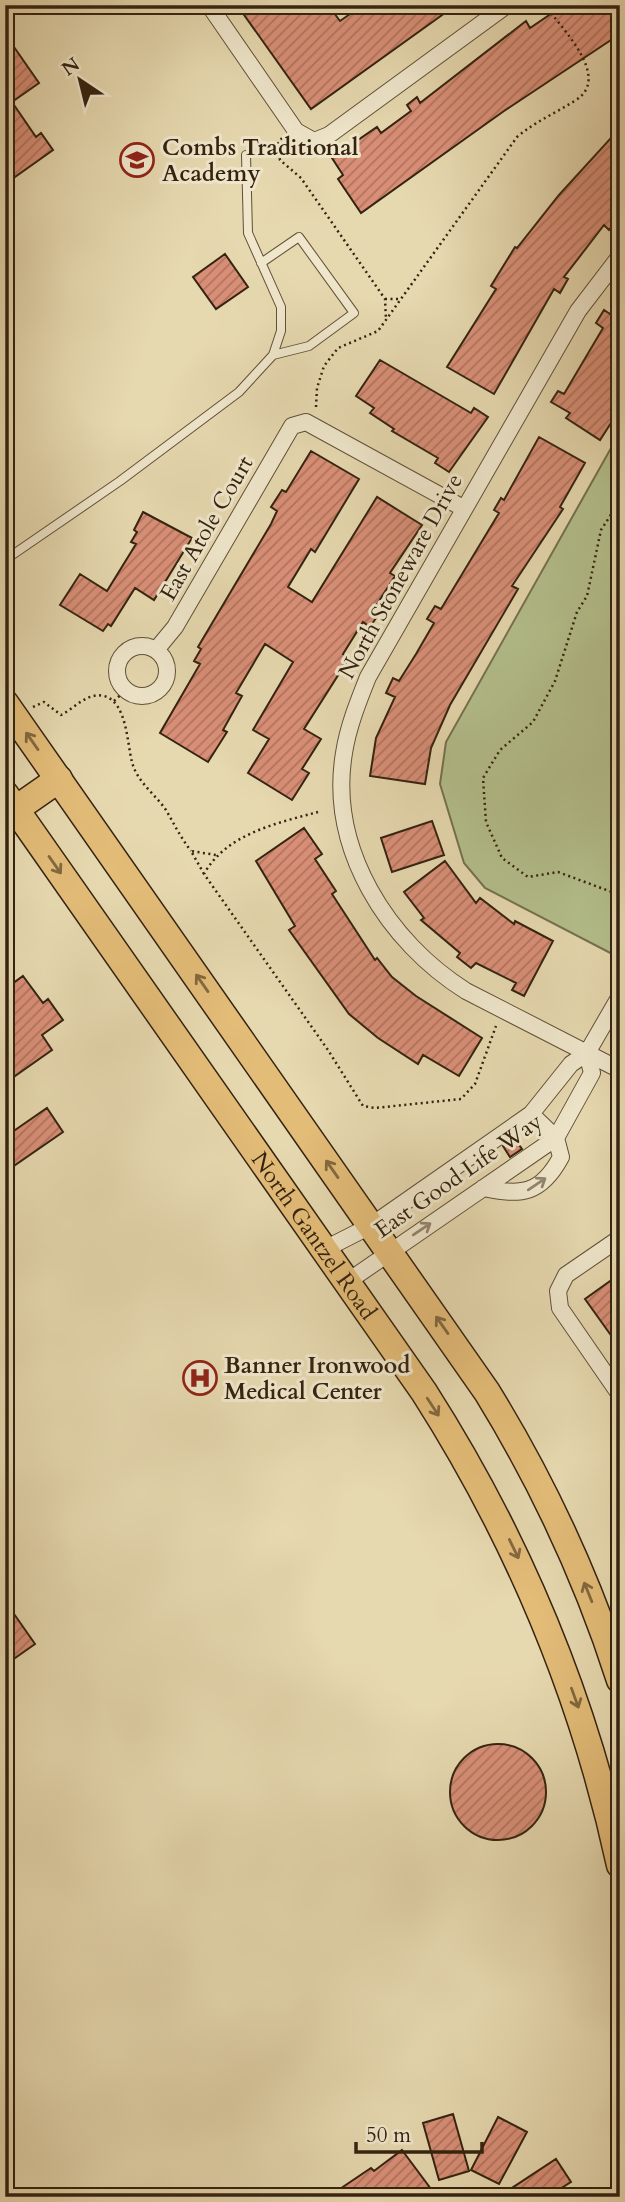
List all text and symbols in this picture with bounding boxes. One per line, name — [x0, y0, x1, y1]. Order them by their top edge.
north arrow — [46, 46, 116, 116]
text: N — [57, 51, 85, 82]
place label: Combs Traditional Academy — [162, 132, 359, 189]
school or university icon: Combs Traditional Academy — [118, 141, 156, 179]
street label: East Atole Court — [152, 450, 260, 606]
street label: North Stoneware Drive — [331, 468, 470, 684]
one-way arrow — [25, 732, 39, 751]
one-way arrow — [48, 855, 62, 874]
one-way arrow — [195, 974, 209, 993]
street label: East Good Life Way — [368, 1106, 548, 1245]
street label: North Gantzel Road — [244, 1146, 384, 1326]
one-way arrow — [325, 1160, 340, 1179]
one-way arrow — [527, 1177, 546, 1192]
one-way arrow — [412, 1222, 432, 1236]
one-way arrow — [435, 1316, 449, 1335]
place label: Banner Ironwood Medical Center — [224, 1350, 410, 1407]
hospital icon: Banner Ironwood Medical Center — [181, 1359, 219, 1397]
one-way arrow — [426, 1396, 440, 1416]
one-way arrow — [508, 1538, 522, 1559]
one-way arrow — [581, 1582, 594, 1604]
one-way arrow — [570, 1686, 582, 1708]
scale bar — [356, 2111, 482, 2155]
text: 50 m — [366, 2121, 411, 2150]

